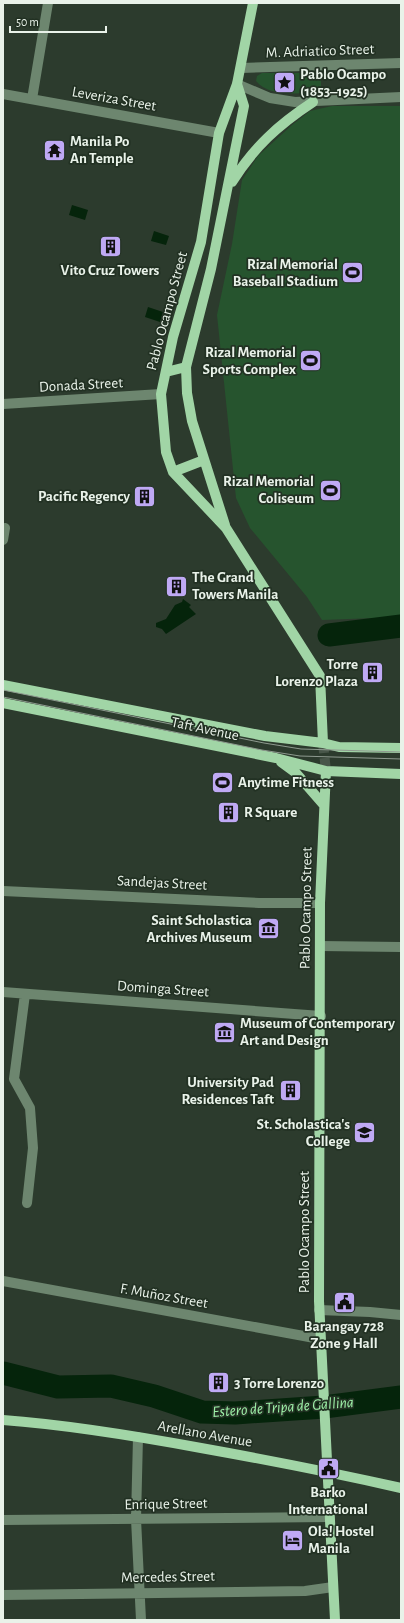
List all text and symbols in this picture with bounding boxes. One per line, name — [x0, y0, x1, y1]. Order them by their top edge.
scale bar — [10, 8, 106, 34]
text: 50 m — [16, 16, 39, 28]
street label: M. Adriatico Street — [265, 42, 375, 60]
place label: Pablo Ocampo (1853–1925) — [300, 67, 386, 99]
place icon: Pablo Ocampo (1853–1925) — [271, 70, 297, 96]
street label: Leveriza Street — [71, 84, 158, 114]
place label: Manila Po An Temple — [70, 134, 134, 166]
temple icon: Manila Po An Temple — [42, 137, 68, 163]
building icon: Vito Cruz Towers — [97, 234, 123, 260]
street label: Pablo Ocampo Street — [144, 250, 190, 372]
place label: Rizal Memorial Baseball Stadium — [233, 257, 338, 289]
sports icon: Rizal Memorial Baseball Stadium — [340, 260, 366, 286]
place label: Vito Cruz Towers — [61, 263, 160, 278]
place label: Rizal Memorial Sports Complex — [202, 345, 296, 377]
sports icon: Rizal Memorial Sports Complex — [298, 348, 324, 374]
street label: Donada Street — [39, 375, 124, 395]
place label: Rizal Memorial Coliseum — [223, 474, 314, 506]
sports icon: Rizal Memorial Coliseum — [317, 477, 343, 503]
building icon: Pacific Regency — [132, 483, 158, 509]
place label: Pacific Regency — [38, 489, 130, 504]
place label: The Grand Towers Manila — [192, 570, 278, 602]
building icon: The Grand Towers Manila — [163, 573, 189, 599]
place label: Torre Lorenzo Plaza — [275, 657, 358, 689]
building icon: Torre Lorenzo Plaza — [360, 660, 386, 686]
street label: Taft Avenue — [170, 715, 240, 744]
sports icon: Anytime Fitness — [209, 769, 235, 795]
place label: Anytime Fitness — [238, 775, 334, 790]
building icon: R Square — [216, 799, 242, 825]
place label: R Square — [244, 805, 297, 820]
street label: Pablo Ocampo Street — [297, 847, 315, 969]
street label: Sandejas Street — [117, 873, 208, 893]
place label: Saint Scholastica Archives Museum — [146, 913, 252, 945]
museum icon: Saint Scholastica Archives Museum — [255, 916, 281, 942]
street label: Dominga Street — [117, 978, 210, 1000]
place label: Museum of Contemporary Art and Design — [240, 1016, 395, 1048]
museum icon: Museum of Contemporary Art and Design — [211, 1019, 237, 1045]
place label: University Pad Residences Taft — [181, 1075, 274, 1107]
building icon: University Pad Residences Taft — [277, 1078, 303, 1104]
place label: St. Scholastica's College — [257, 1117, 350, 1149]
school or university icon: St. Scholastica's College — [352, 1120, 378, 1146]
street label: Pablo Ocampo Street — [297, 1171, 312, 1293]
street label: F. Muñoz Street — [119, 1281, 209, 1311]
public building icon: Barangay 728 Zone 9 Hall — [331, 1290, 357, 1316]
place label: Barangay 728 Zone 9 Hall — [304, 1319, 384, 1351]
building icon: 3 Torre Lorenzo — [205, 1370, 231, 1396]
place label: 3 Torre Lorenzo — [234, 1376, 324, 1391]
water label: Estero de Tripa de Gallina — [212, 1394, 354, 1421]
street label: Arellano Avenue — [157, 1418, 254, 1450]
public building icon: Barko International — [315, 1456, 341, 1482]
place label: Barko International — [288, 1485, 368, 1517]
street label: Enrique Street — [124, 1496, 208, 1512]
place label: Ola! Hostel Manila — [308, 1524, 374, 1556]
hotel icon: Ola! Hostel Manila — [280, 1527, 306, 1553]
street label: Mercedes Street — [121, 1569, 215, 1585]

